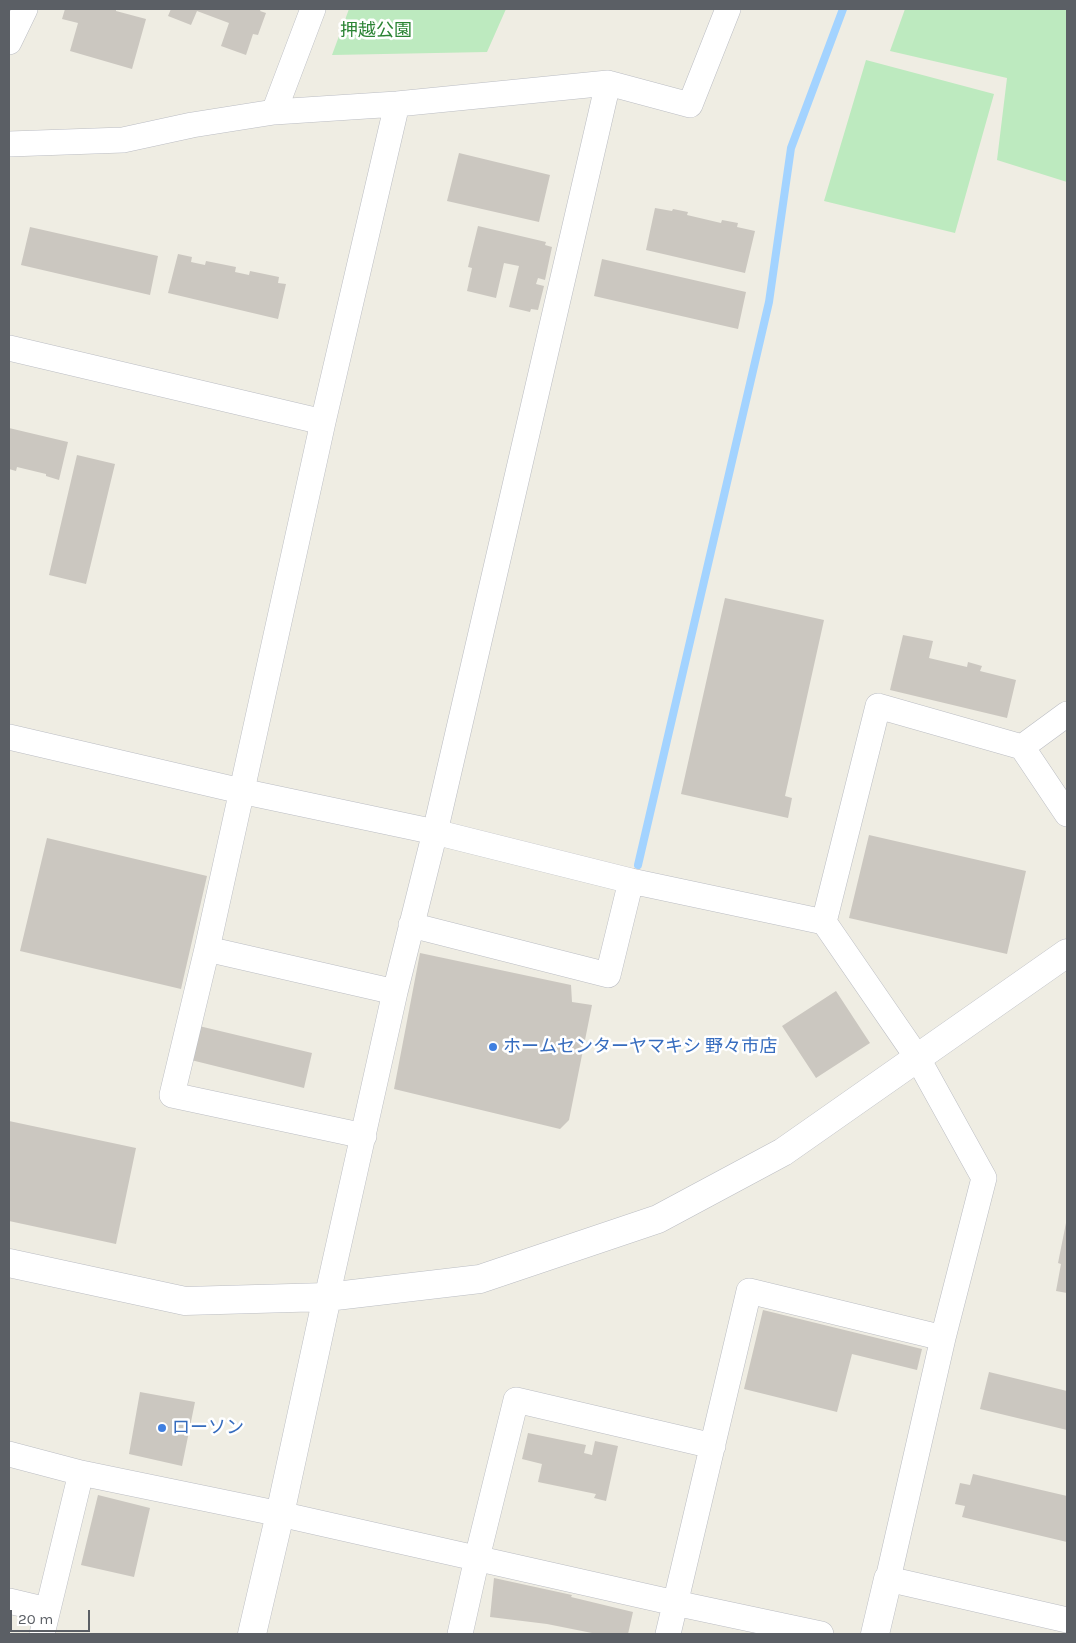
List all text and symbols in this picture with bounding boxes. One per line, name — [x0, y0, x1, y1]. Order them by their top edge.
park label: 押越公園 — [340, 20, 412, 42]
place label: ホームセンターヤマキシ 野々市店 — [503, 1036, 777, 1058]
marker: ホームセンターヤマキシ 野々市店 — [487, 1041, 499, 1053]
place label: ローソン — [172, 1417, 244, 1439]
marker: ローソン — [156, 1422, 168, 1434]
scale bar — [12, 1600, 92, 1632]
text: 20 m — [18, 1610, 53, 1628]

